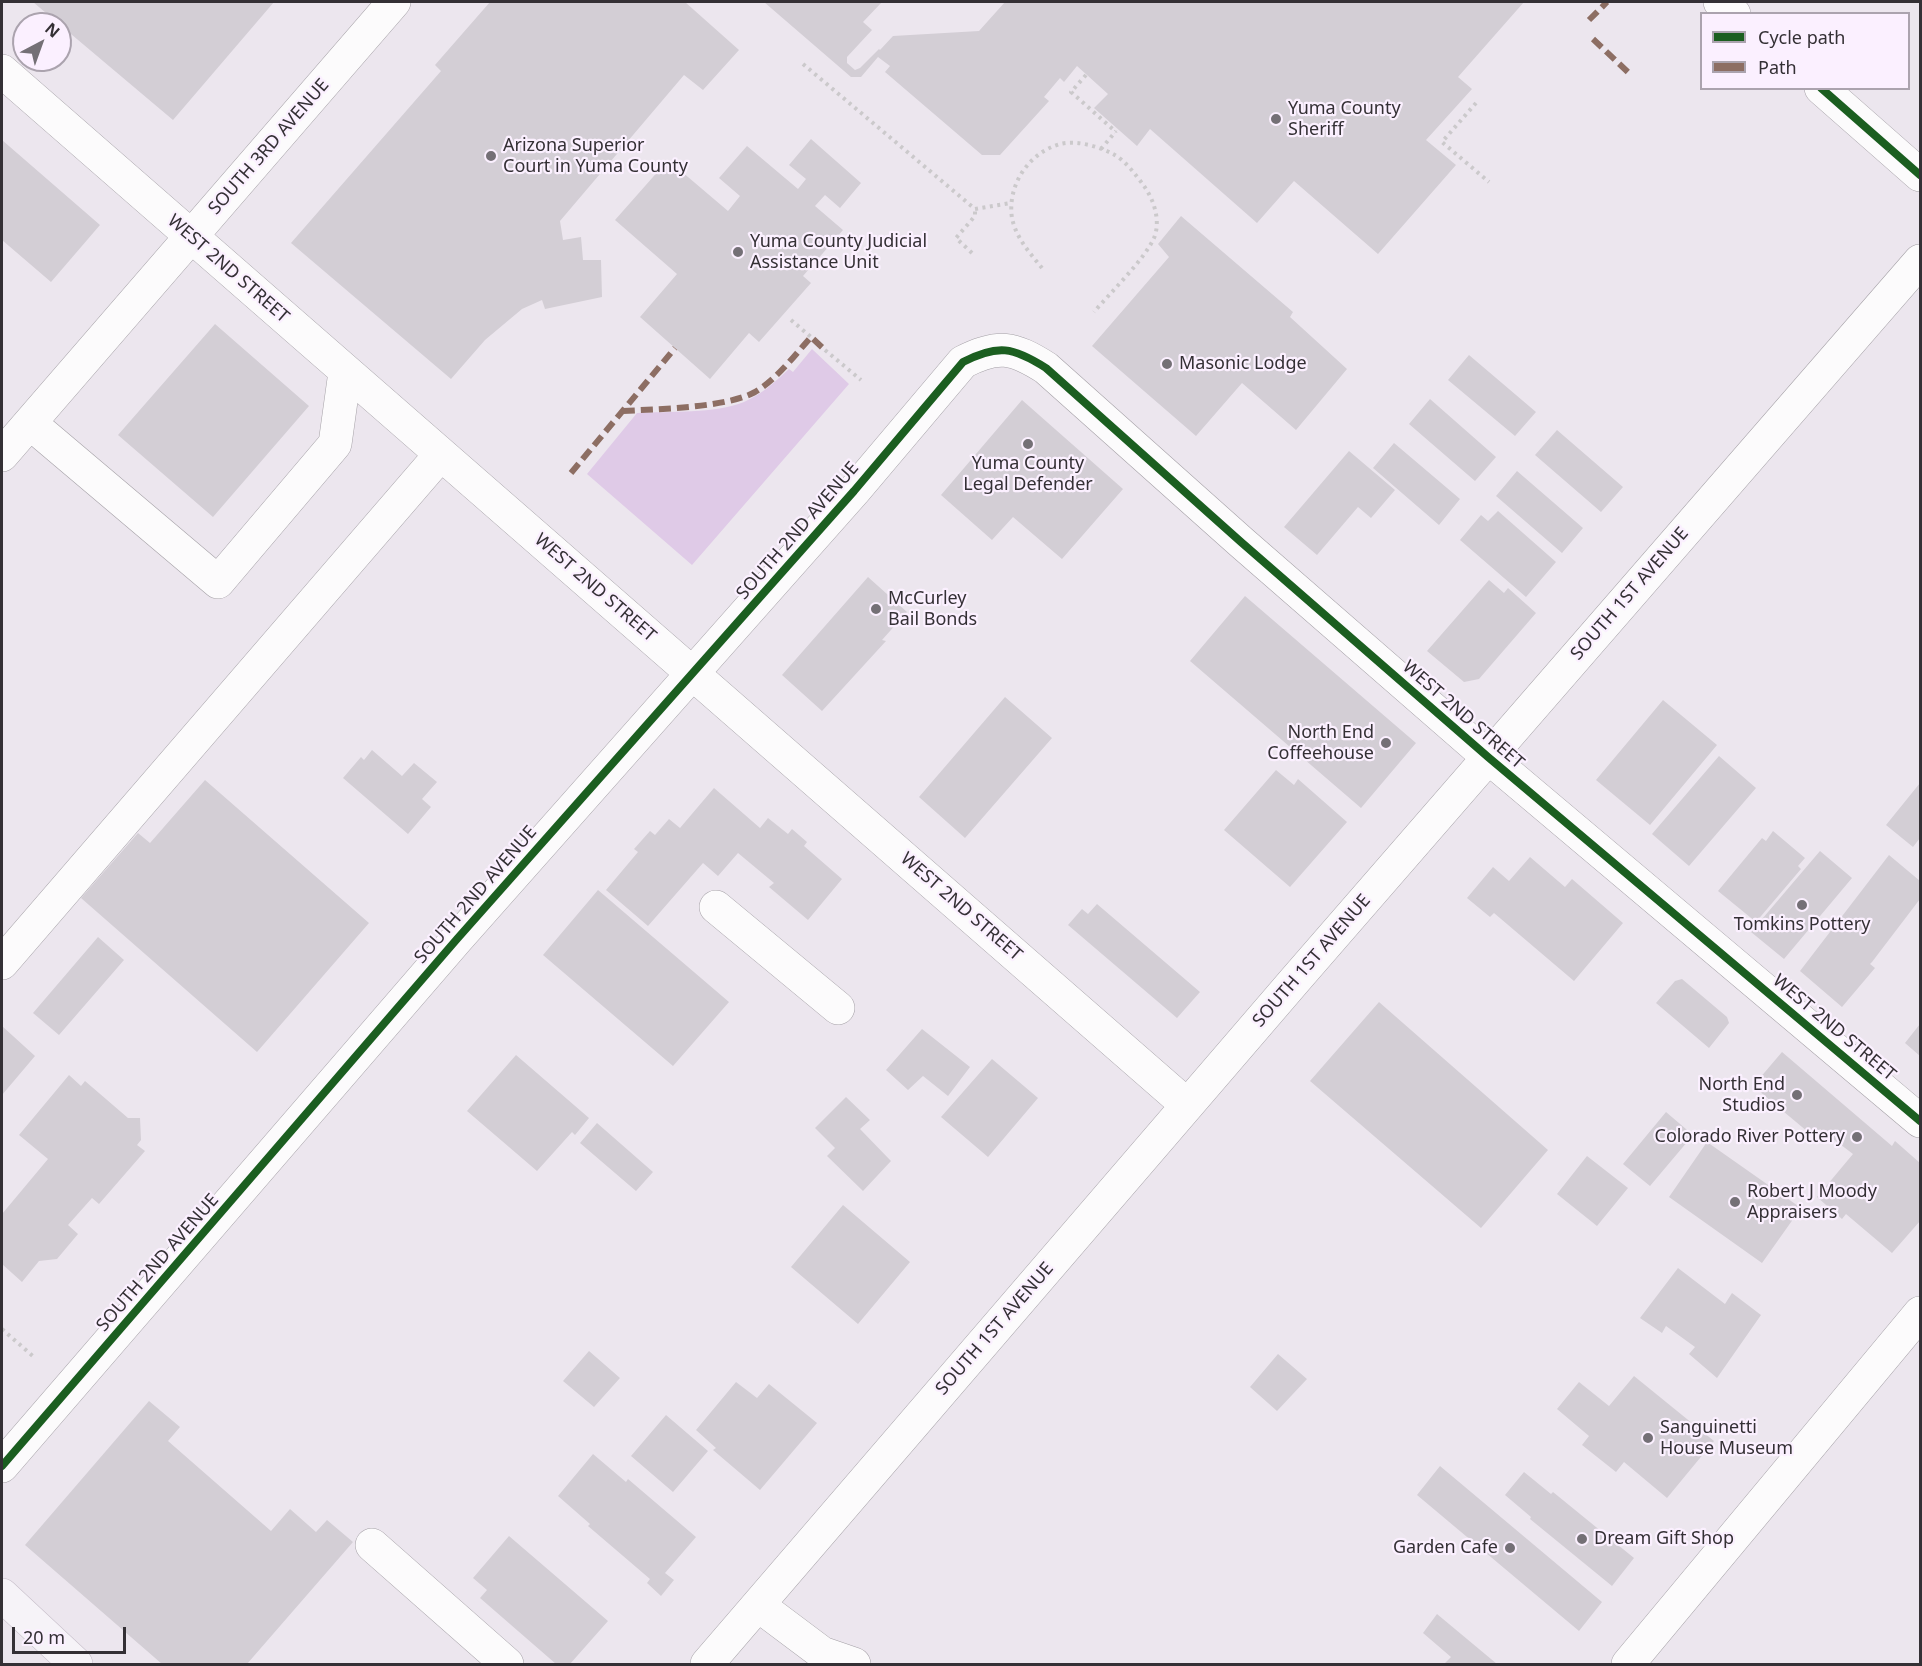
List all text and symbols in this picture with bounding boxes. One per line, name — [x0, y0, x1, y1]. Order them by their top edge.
north arrow — [12, 12, 72, 72]
legend — [1700, 12, 1910, 90]
text: N — [40, 17, 65, 42]
text: Cycle path — [1758, 25, 1845, 49]
text: Path — [1758, 55, 1797, 79]
street label: SOUTH 3RD AVENUE — [204, 75, 334, 219]
place label: Yuma County Sheriff — [1288, 98, 1401, 140]
marker: Yuma County Sheriff — [1269, 112, 1283, 126]
place label: Arizona Superior Court in Yuma County — [503, 135, 688, 178]
marker: Arizona Superior Court in Yuma County — [484, 149, 498, 163]
street label: WEST 2ND STREET — [163, 210, 293, 328]
place label: Yuma County Judicial Assistance Unit — [750, 231, 927, 274]
marker: Yuma County Judicial Assistance Unit — [731, 245, 745, 259]
place label: Masonic Lodge — [1179, 353, 1307, 375]
marker: Masonic Lodge — [1160, 357, 1174, 371]
marker: Yuma County Legal Defender — [1021, 437, 1035, 451]
place label: Yuma County Legal Defender — [963, 453, 1093, 496]
street label: SOUTH 2ND AVENUE — [732, 458, 864, 604]
street label: SOUTH 1ST AVENUE — [1567, 523, 1693, 665]
street label: WEST 2ND STREET — [530, 529, 660, 647]
place label: McCurley Bail Bonds — [888, 588, 977, 630]
marker: McCurley Bail Bonds — [869, 602, 883, 616]
street label: WEST 2ND STREET — [1398, 656, 1528, 774]
place label: North End Coffeehouse — [1267, 722, 1374, 764]
marker: North End Coffeehouse — [1379, 736, 1393, 750]
street label: SOUTH 2ND AVENUE — [410, 822, 542, 968]
street label: WEST 2ND STREET — [896, 848, 1026, 966]
street label: SOUTH 1ST AVENUE — [1249, 890, 1375, 1032]
marker: Tomkins Pottery — [1795, 898, 1809, 912]
place label: Tomkins Pottery — [1734, 914, 1870, 936]
street label: WEST 2ND STREET — [1768, 970, 1900, 1086]
place label: North End Studios — [1698, 1074, 1785, 1116]
marker: North End Studios — [1790, 1088, 1804, 1102]
place label: Colorado River Pottery — [1655, 1126, 1845, 1148]
marker: Colorado River Pottery — [1850, 1130, 1864, 1144]
place label: Robert J Moody Appraisers — [1747, 1181, 1877, 1224]
street label: SOUTH 2ND AVENUE — [92, 1190, 224, 1336]
marker: Robert J Moody Appraisers — [1728, 1195, 1742, 1209]
street label: SOUTH 1ST AVENUE — [932, 1258, 1058, 1400]
place label: Sanguinetti House Museum — [1660, 1417, 1793, 1460]
marker: Sanguinetti House Museum — [1641, 1431, 1655, 1445]
place label: Dream Gift Shop — [1594, 1528, 1734, 1550]
marker: Dream Gift Shop — [1575, 1532, 1589, 1546]
place label: Garden Cafe — [1393, 1537, 1498, 1559]
marker: Garden Cafe — [1503, 1541, 1517, 1555]
scale bar — [15, 1615, 129, 1653]
text: 20 m — [23, 1625, 65, 1649]

